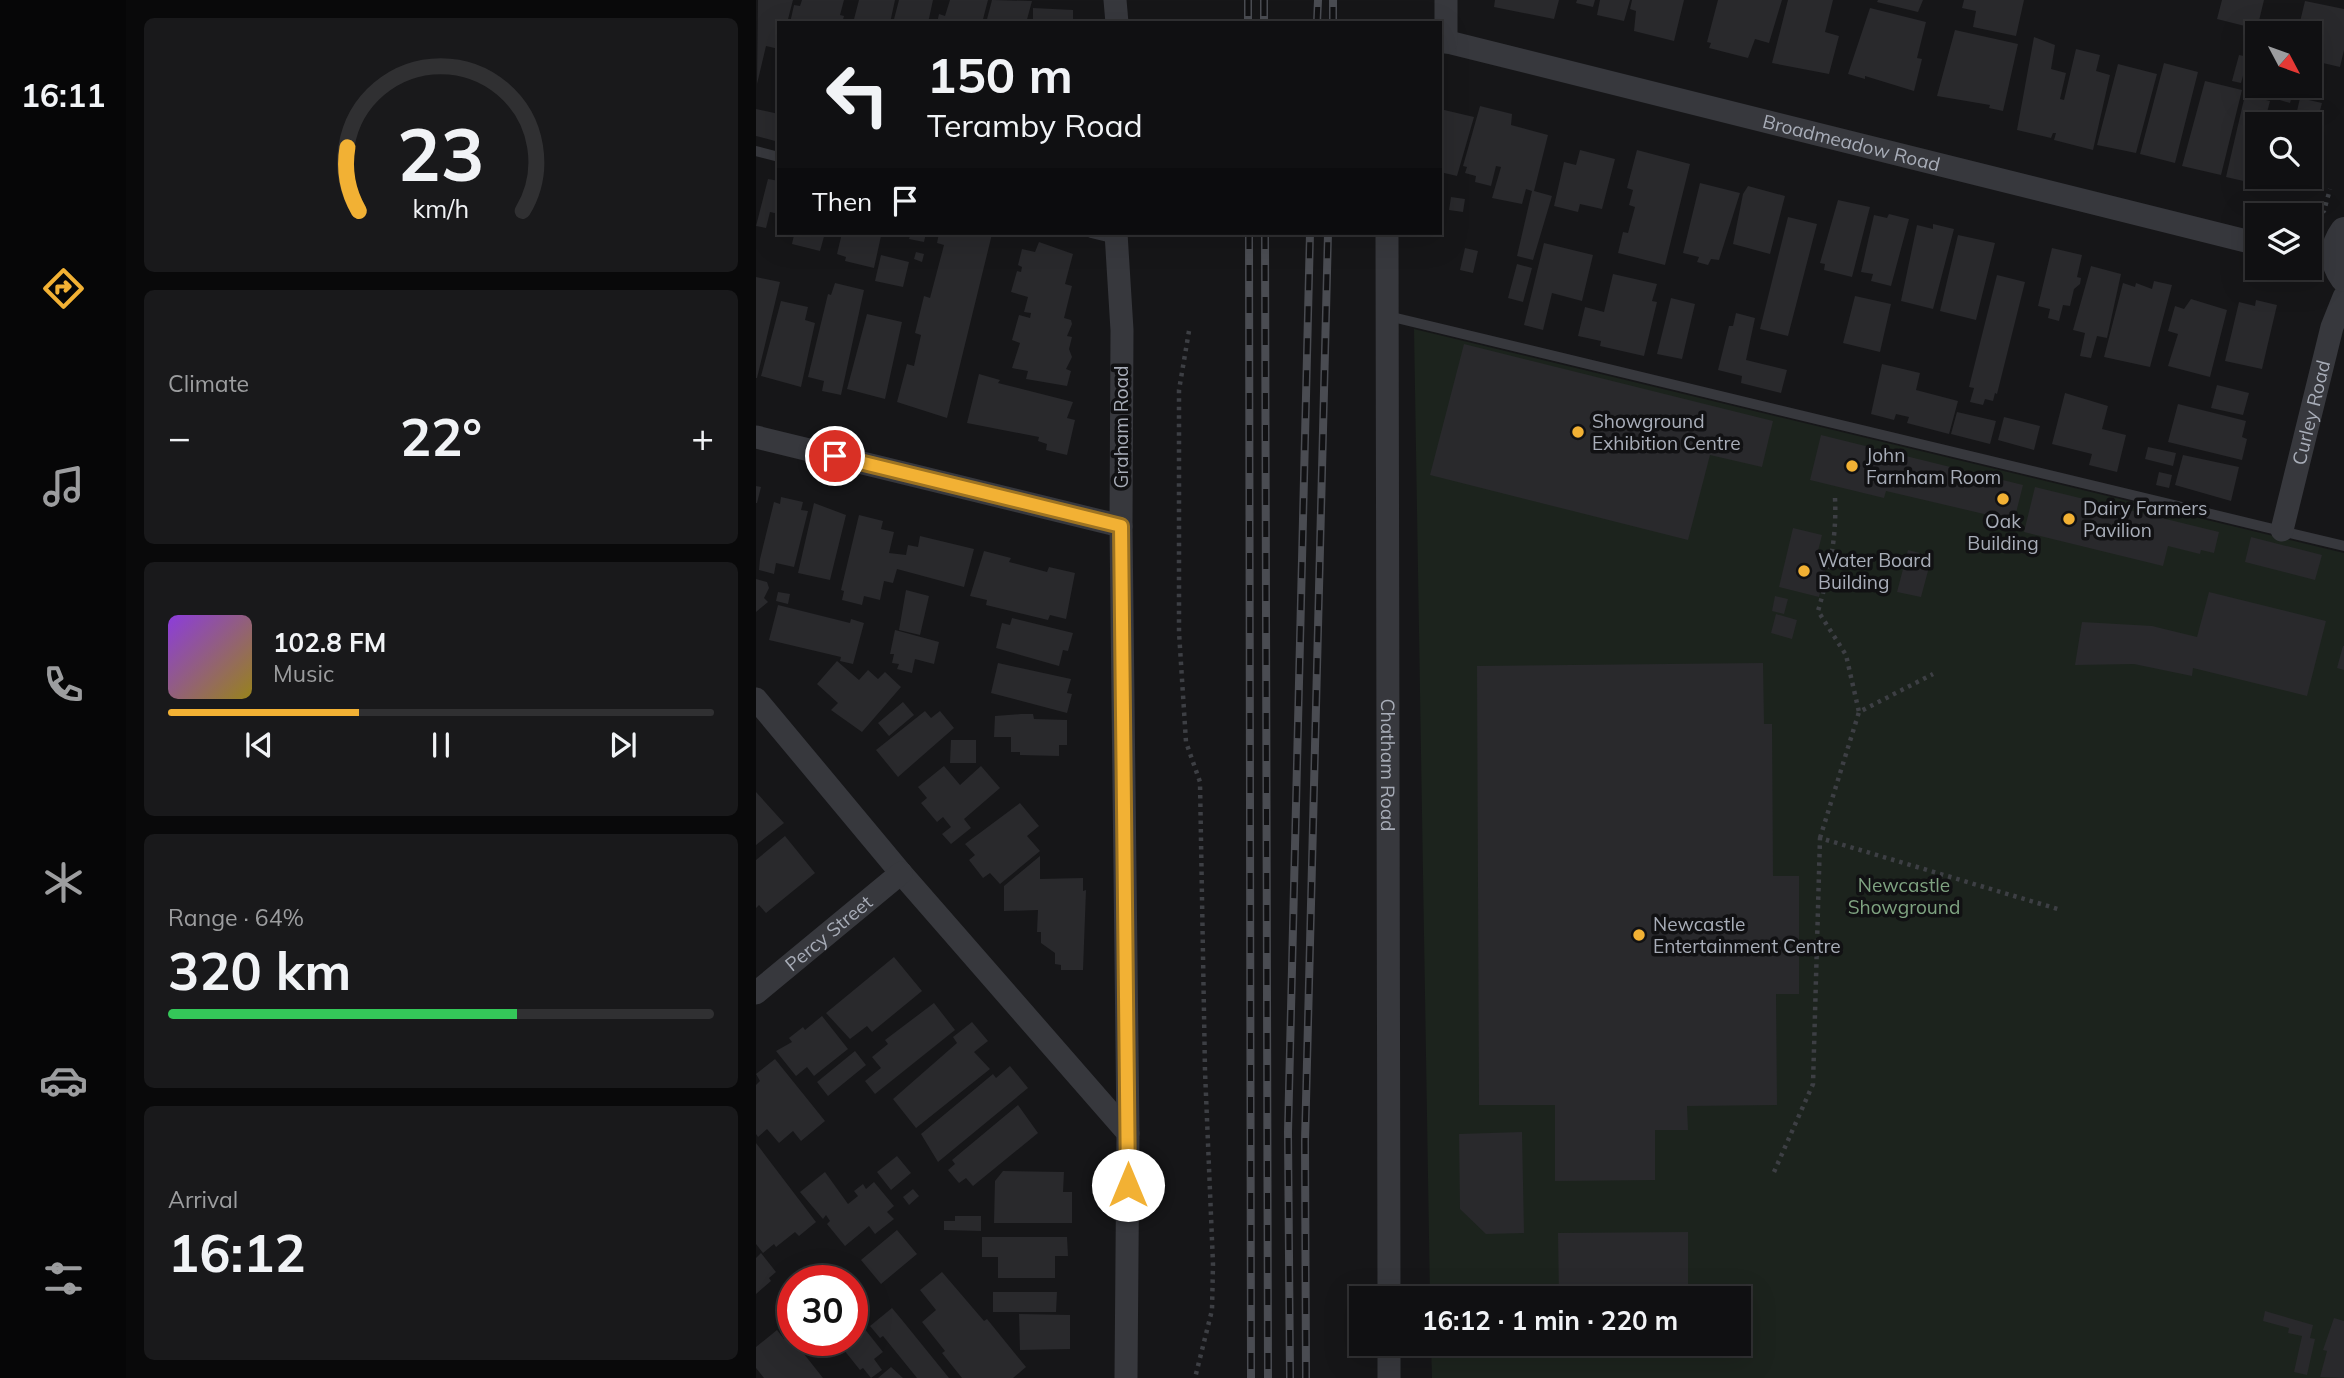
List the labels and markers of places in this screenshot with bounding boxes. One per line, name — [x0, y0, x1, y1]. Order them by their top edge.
place label: Showground Exhibition Centre — [1592, 409, 1741, 455]
marker: Showground Exhibition Centre — [1570, 424, 1586, 440]
pin — [805, 426, 865, 486]
place label: John Farnham Room — [1866, 443, 2001, 489]
marker: John Farnham Room — [1844, 458, 1860, 474]
marker: Oak Building — [1995, 491, 2011, 507]
place label: Dairy Farmers Pavilion — [2083, 496, 2207, 542]
place label: Oak Building — [1967, 509, 2039, 555]
marker: Dairy Farmers Pavilion — [2061, 511, 2077, 527]
place label: Water Board Building — [1818, 548, 1932, 594]
marker: Water Board Building — [1796, 563, 1812, 579]
place label: Newcastle Entertainment Centre — [1653, 912, 1841, 958]
marker: Newcastle Entertainment Centre — [1631, 927, 1647, 943]

